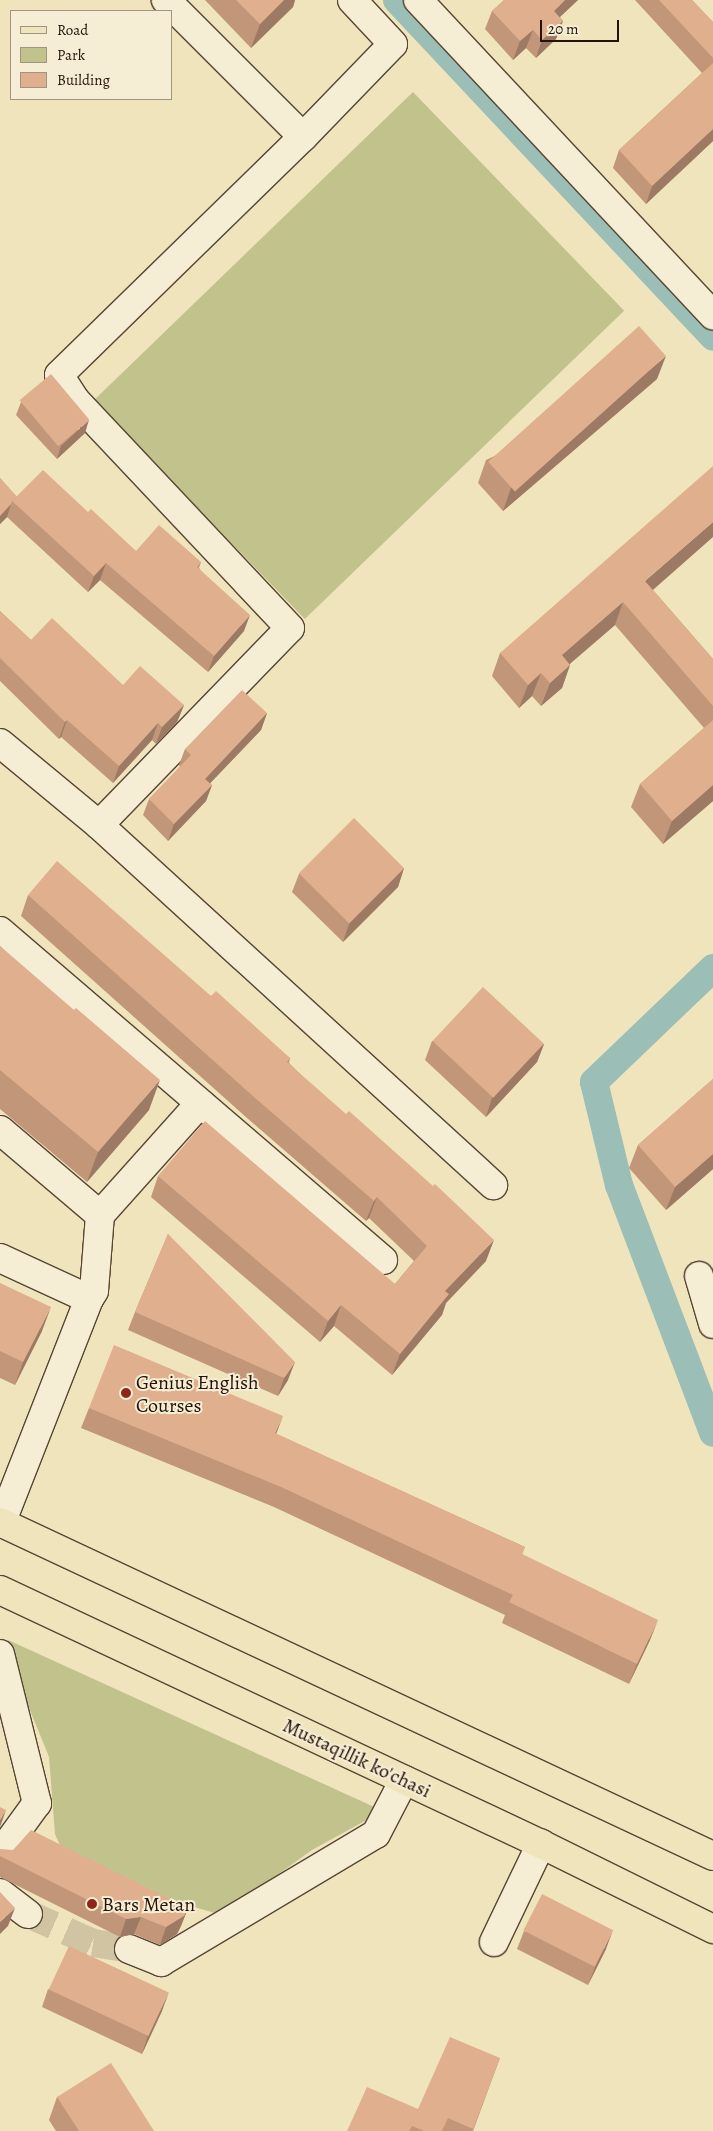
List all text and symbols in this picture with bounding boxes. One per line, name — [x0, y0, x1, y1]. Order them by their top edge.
legend — [10, 10, 172, 100]
scale bar — [543, 10, 622, 42]
text: 20 m — [548, 19, 579, 39]
text: Road — [57, 20, 88, 40]
text: Park — [57, 45, 85, 65]
text: Building — [57, 70, 110, 90]
place label: Genius English Courses — [136, 1370, 259, 1417]
marker: Genius English Courses — [120, 1387, 132, 1399]
street label: Mustaqillik ko'chasi — [279, 1713, 435, 1803]
place label: Bars Metan — [102, 1892, 195, 1916]
marker: Bars Metan — [86, 1898, 98, 1910]

